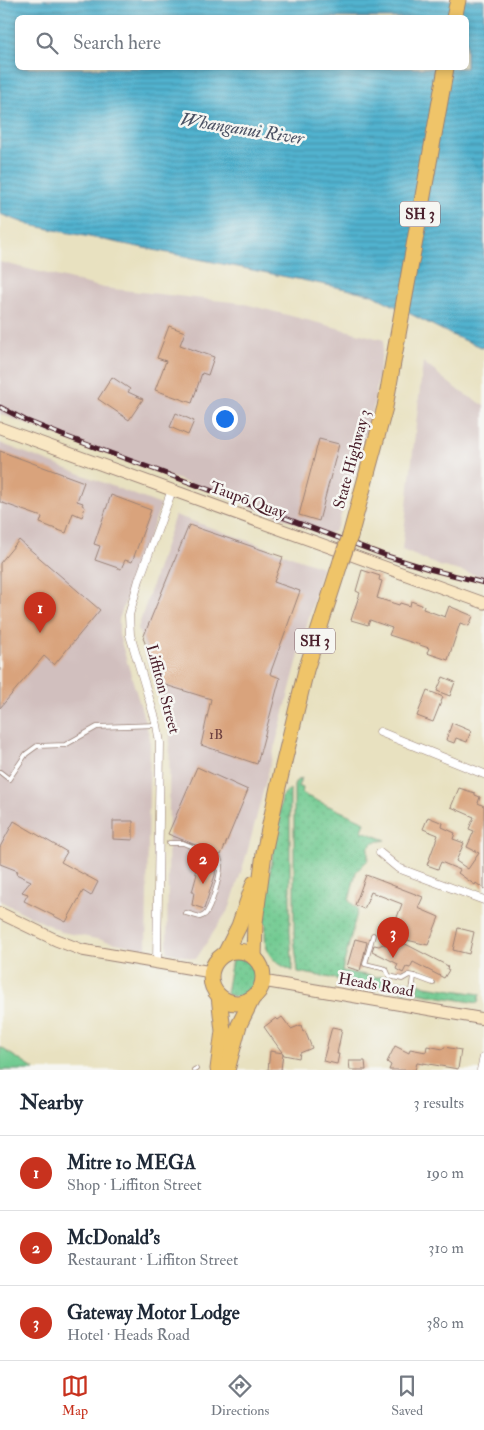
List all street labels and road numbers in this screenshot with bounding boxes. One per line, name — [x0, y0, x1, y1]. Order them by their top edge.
road number: SH 3 — [400, 202, 440, 226]
street label: State Highway 3 — [329, 407, 375, 511]
street label: Taupō Quay — [207, 477, 290, 524]
road number: SH 3 — [295, 628, 335, 654]
street label: Liffiton Street — [141, 642, 185, 736]
street label: Heads Road — [337, 969, 415, 1002]

